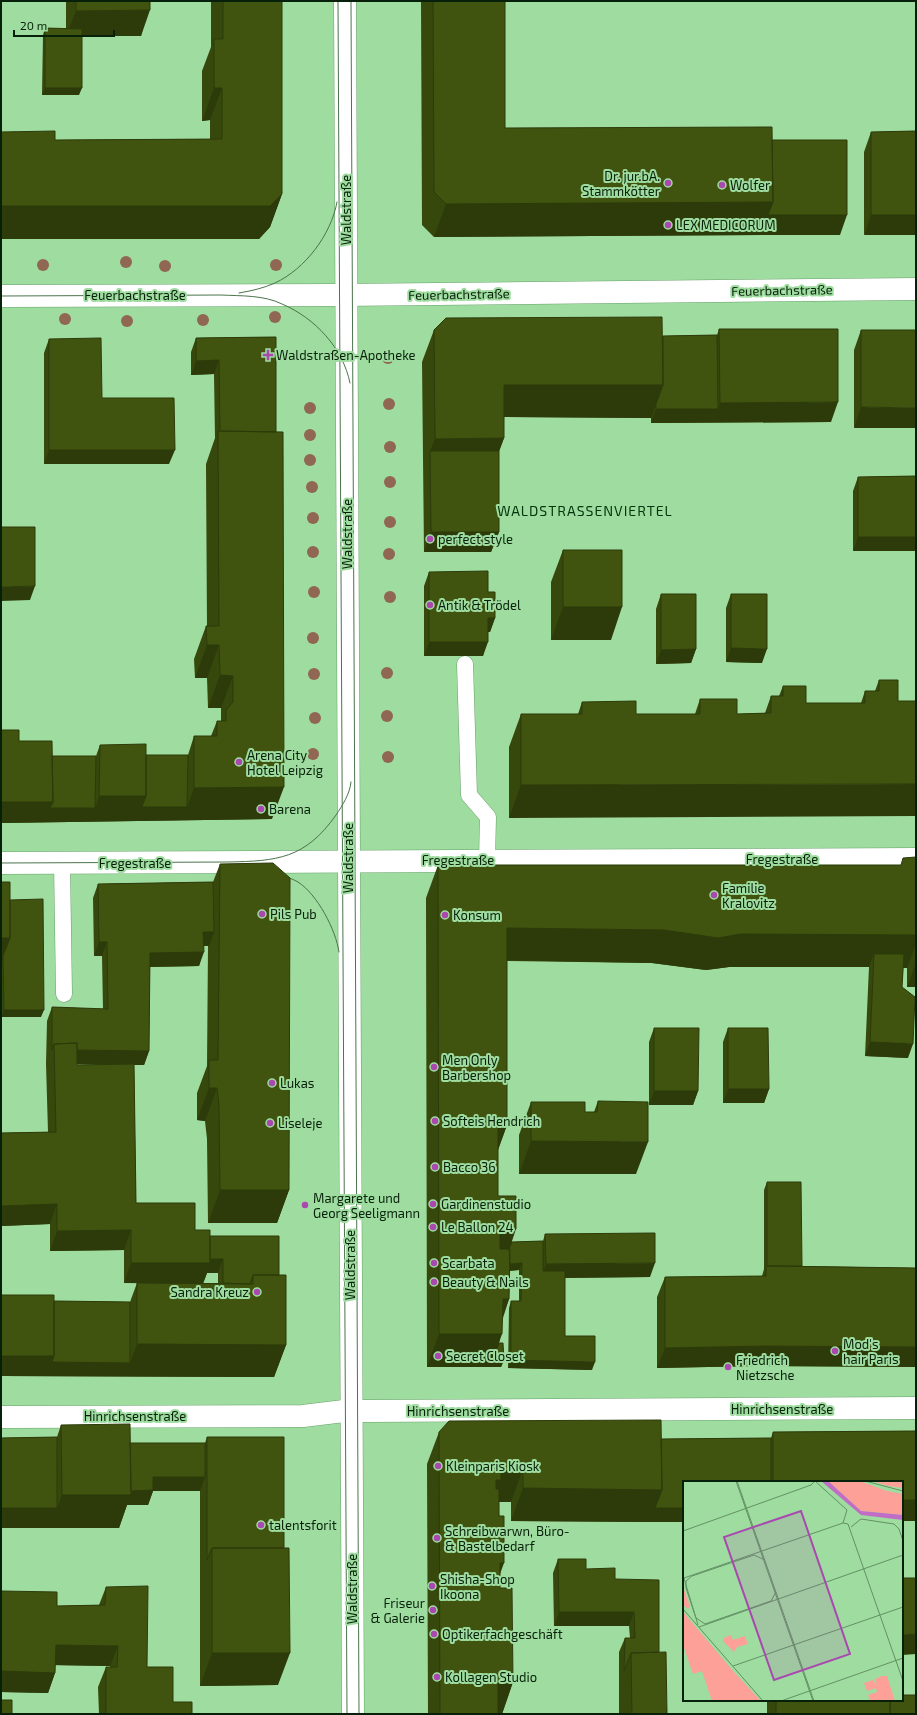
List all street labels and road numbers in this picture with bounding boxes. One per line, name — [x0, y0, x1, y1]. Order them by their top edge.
street label: Waldstraße — [338, 175, 354, 245]
street label: Feuerbachstraße — [731, 281, 833, 299]
street label: Feuerbachstraße — [408, 285, 510, 303]
street label: Feuerbachstraße — [84, 287, 186, 303]
street label: Waldstraße — [339, 499, 355, 569]
street label: Waldstraße — [340, 823, 356, 893]
street label: Fregestraße — [746, 851, 818, 867]
street label: Fregestraße — [422, 852, 494, 868]
street label: Fregestraße — [99, 855, 171, 871]
street label: Waldstraße — [342, 1230, 358, 1300]
street label: Hinrichsenstraße — [731, 1401, 833, 1417]
street label: Hinrichsenstraße — [407, 1403, 509, 1419]
street label: Hinrichsenstraße — [84, 1408, 186, 1424]
street label: Waldstraße — [344, 1554, 360, 1624]

